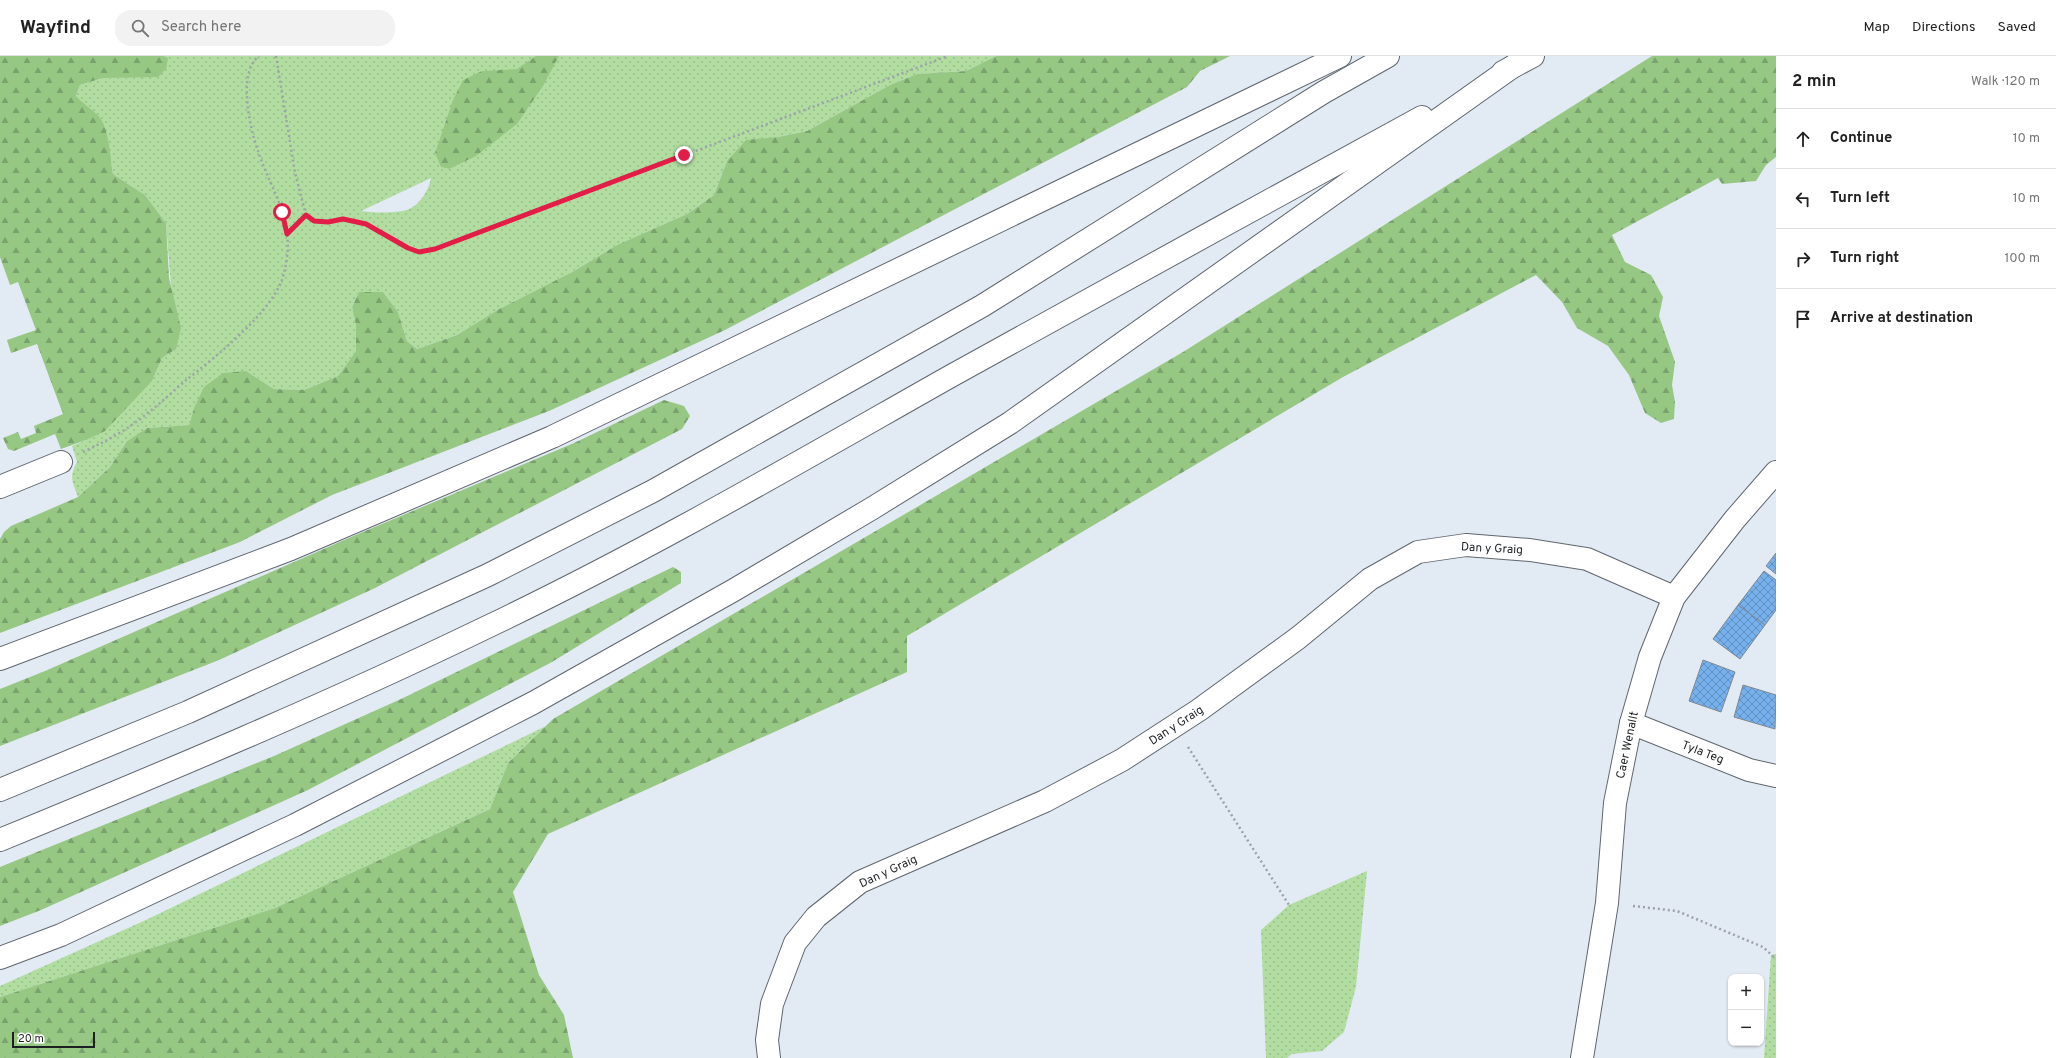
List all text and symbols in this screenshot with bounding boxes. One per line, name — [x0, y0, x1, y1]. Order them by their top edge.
search box — [115, 10, 395, 46]
text: Wayfind — [20, 16, 91, 40]
icon: search — [129, 17, 151, 39]
text: Search here — [161, 18, 241, 37]
text: Map — [1864, 19, 1890, 36]
text: Directions — [1912, 19, 1976, 36]
text: Saved — [1998, 19, 2036, 36]
text: 2 min — [1792, 71, 1836, 93]
text: Walk · 120 m — [1971, 74, 2040, 90]
icon: ahead — [1792, 128, 1814, 150]
text: Continue — [1830, 129, 1892, 148]
text: 10 m — [2013, 131, 2040, 147]
route end — [675, 146, 693, 164]
icon: left — [1792, 188, 1814, 210]
text: Turn left — [1830, 189, 1890, 208]
text: 10 m — [2013, 191, 2040, 207]
route start — [273, 203, 291, 221]
icon: right — [1792, 248, 1814, 270]
text: Turn right — [1830, 249, 1899, 268]
text: 100 m — [2004, 251, 2040, 267]
icon: arrive — [1792, 308, 1814, 330]
text: Arrive at destination — [1830, 309, 1973, 328]
street label: Dan y Graig — [1461, 539, 1523, 559]
street label: Dan y Graig — [1146, 702, 1207, 749]
street label: Caer Wenallt — [1613, 710, 1643, 780]
street label: Tyla Teg — [1679, 738, 1726, 768]
street label: Dan y Graig — [857, 852, 920, 892]
map controls — [1728, 974, 1764, 1046]
button: + — [1728, 974, 1764, 1010]
button: − — [1728, 1010, 1764, 1046]
scale bar — [12, 1030, 95, 1049]
text: 20 m — [18, 1032, 44, 1046]

